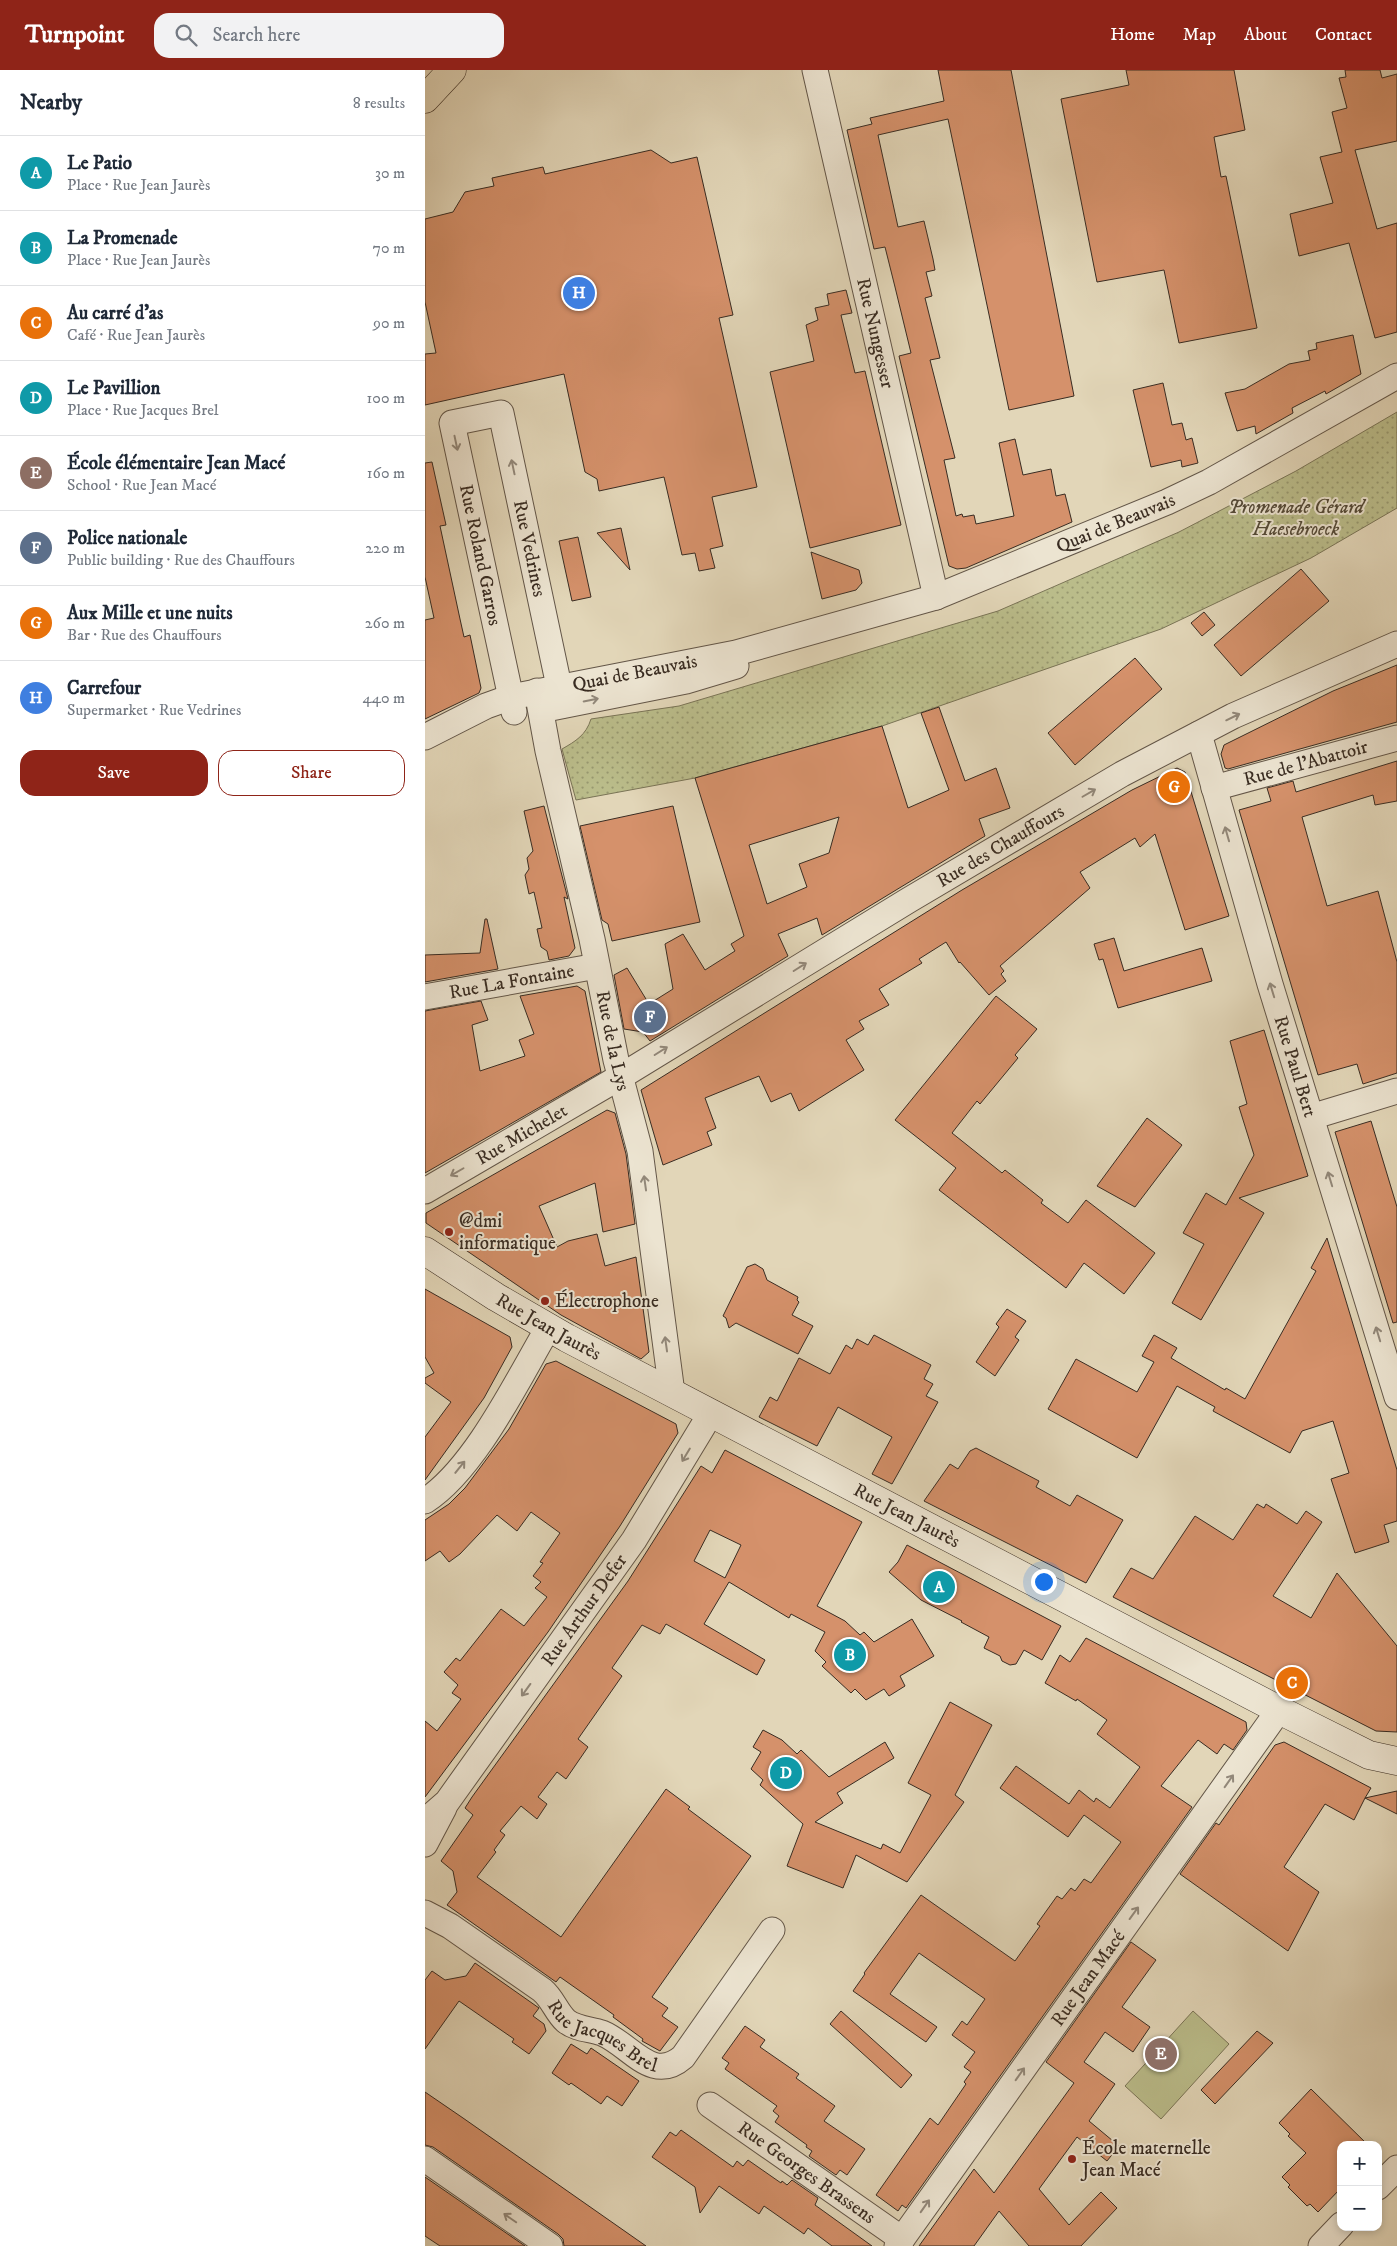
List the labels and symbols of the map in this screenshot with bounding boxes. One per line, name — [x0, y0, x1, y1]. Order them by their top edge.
pin: H — [563, 274, 595, 312]
street label: Rue Nungesser — [852, 276, 899, 391]
one-way arrow — [452, 435, 461, 451]
one-way arrow — [507, 460, 517, 476]
street label: Rue Roland Garros — [454, 482, 506, 628]
street label: Quai de Beauvais — [1053, 488, 1179, 558]
park label: Promenade Gérard Haesebroeck — [1228, 496, 1367, 541]
street label: Rue Vedrines — [508, 498, 551, 599]
street label: Quai de Beauvais — [570, 649, 699, 696]
one-way arrow — [582, 695, 598, 704]
one-way arrow — [1225, 712, 1240, 721]
street label: Rue de l'Abattoir — [1241, 735, 1370, 791]
pin: G — [1158, 768, 1190, 806]
one-way arrow — [1082, 788, 1097, 798]
street label: Rue des Chauffours — [933, 799, 1068, 892]
one-way arrow — [1222, 826, 1232, 842]
street label: Rue La Fontaine — [447, 959, 576, 1004]
one-way arrow — [793, 961, 807, 972]
one-way arrow — [1267, 982, 1277, 998]
street label: Rue de la Lys — [591, 989, 635, 1093]
pin: F — [634, 998, 666, 1036]
street label: Rue Paul Bert — [1269, 1013, 1322, 1120]
one-way arrow — [654, 1046, 668, 1056]
street label: Rue Michelet — [472, 1099, 571, 1170]
one-way arrow — [450, 1168, 465, 1178]
one-way arrow — [1324, 1171, 1334, 1187]
one-way arrow — [640, 1176, 650, 1192]
place label: @dmi informatique — [459, 1210, 556, 1256]
marker: @dmi informatique — [443, 1226, 455, 1238]
street label: Rue Jean Jaurès — [492, 1288, 605, 1365]
place label: Électrophone — [555, 1289, 659, 1313]
marker: Électrophone — [539, 1295, 551, 1307]
one-way arrow — [1372, 1326, 1382, 1342]
one-way arrow — [661, 1337, 671, 1353]
one-way arrow — [681, 1447, 691, 1461]
one-way arrow — [454, 1461, 465, 1474]
street label: Rue Jean Jaurès — [850, 1478, 964, 1553]
street label: Rue Arthur Defer — [536, 1549, 632, 1670]
pin: A — [923, 1568, 955, 1606]
your location — [1031, 1569, 1057, 1595]
pin: B — [834, 1636, 866, 1674]
pin: C — [1276, 1664, 1308, 1702]
one-way arrow — [521, 1683, 532, 1697]
pin: D — [770, 1754, 802, 1792]
one-way arrow — [1223, 1775, 1234, 1788]
one-way arrow — [1129, 1906, 1139, 1920]
street label: Rue Jean Macé — [1046, 1925, 1130, 2031]
street label: Rue Jacques Brel — [542, 1996, 660, 2077]
pin: E — [1145, 2035, 1177, 2073]
one-way arrow — [1014, 2068, 1025, 2081]
street label: Rue Georges Brassens — [733, 2117, 880, 2229]
place label: École maternelle Jean Macé — [1080, 2136, 1211, 2182]
marker: École maternelle Jean Macé — [1066, 2153, 1078, 2165]
one-way arrow — [920, 2199, 930, 2213]
one-way arrow — [503, 2213, 517, 2223]

